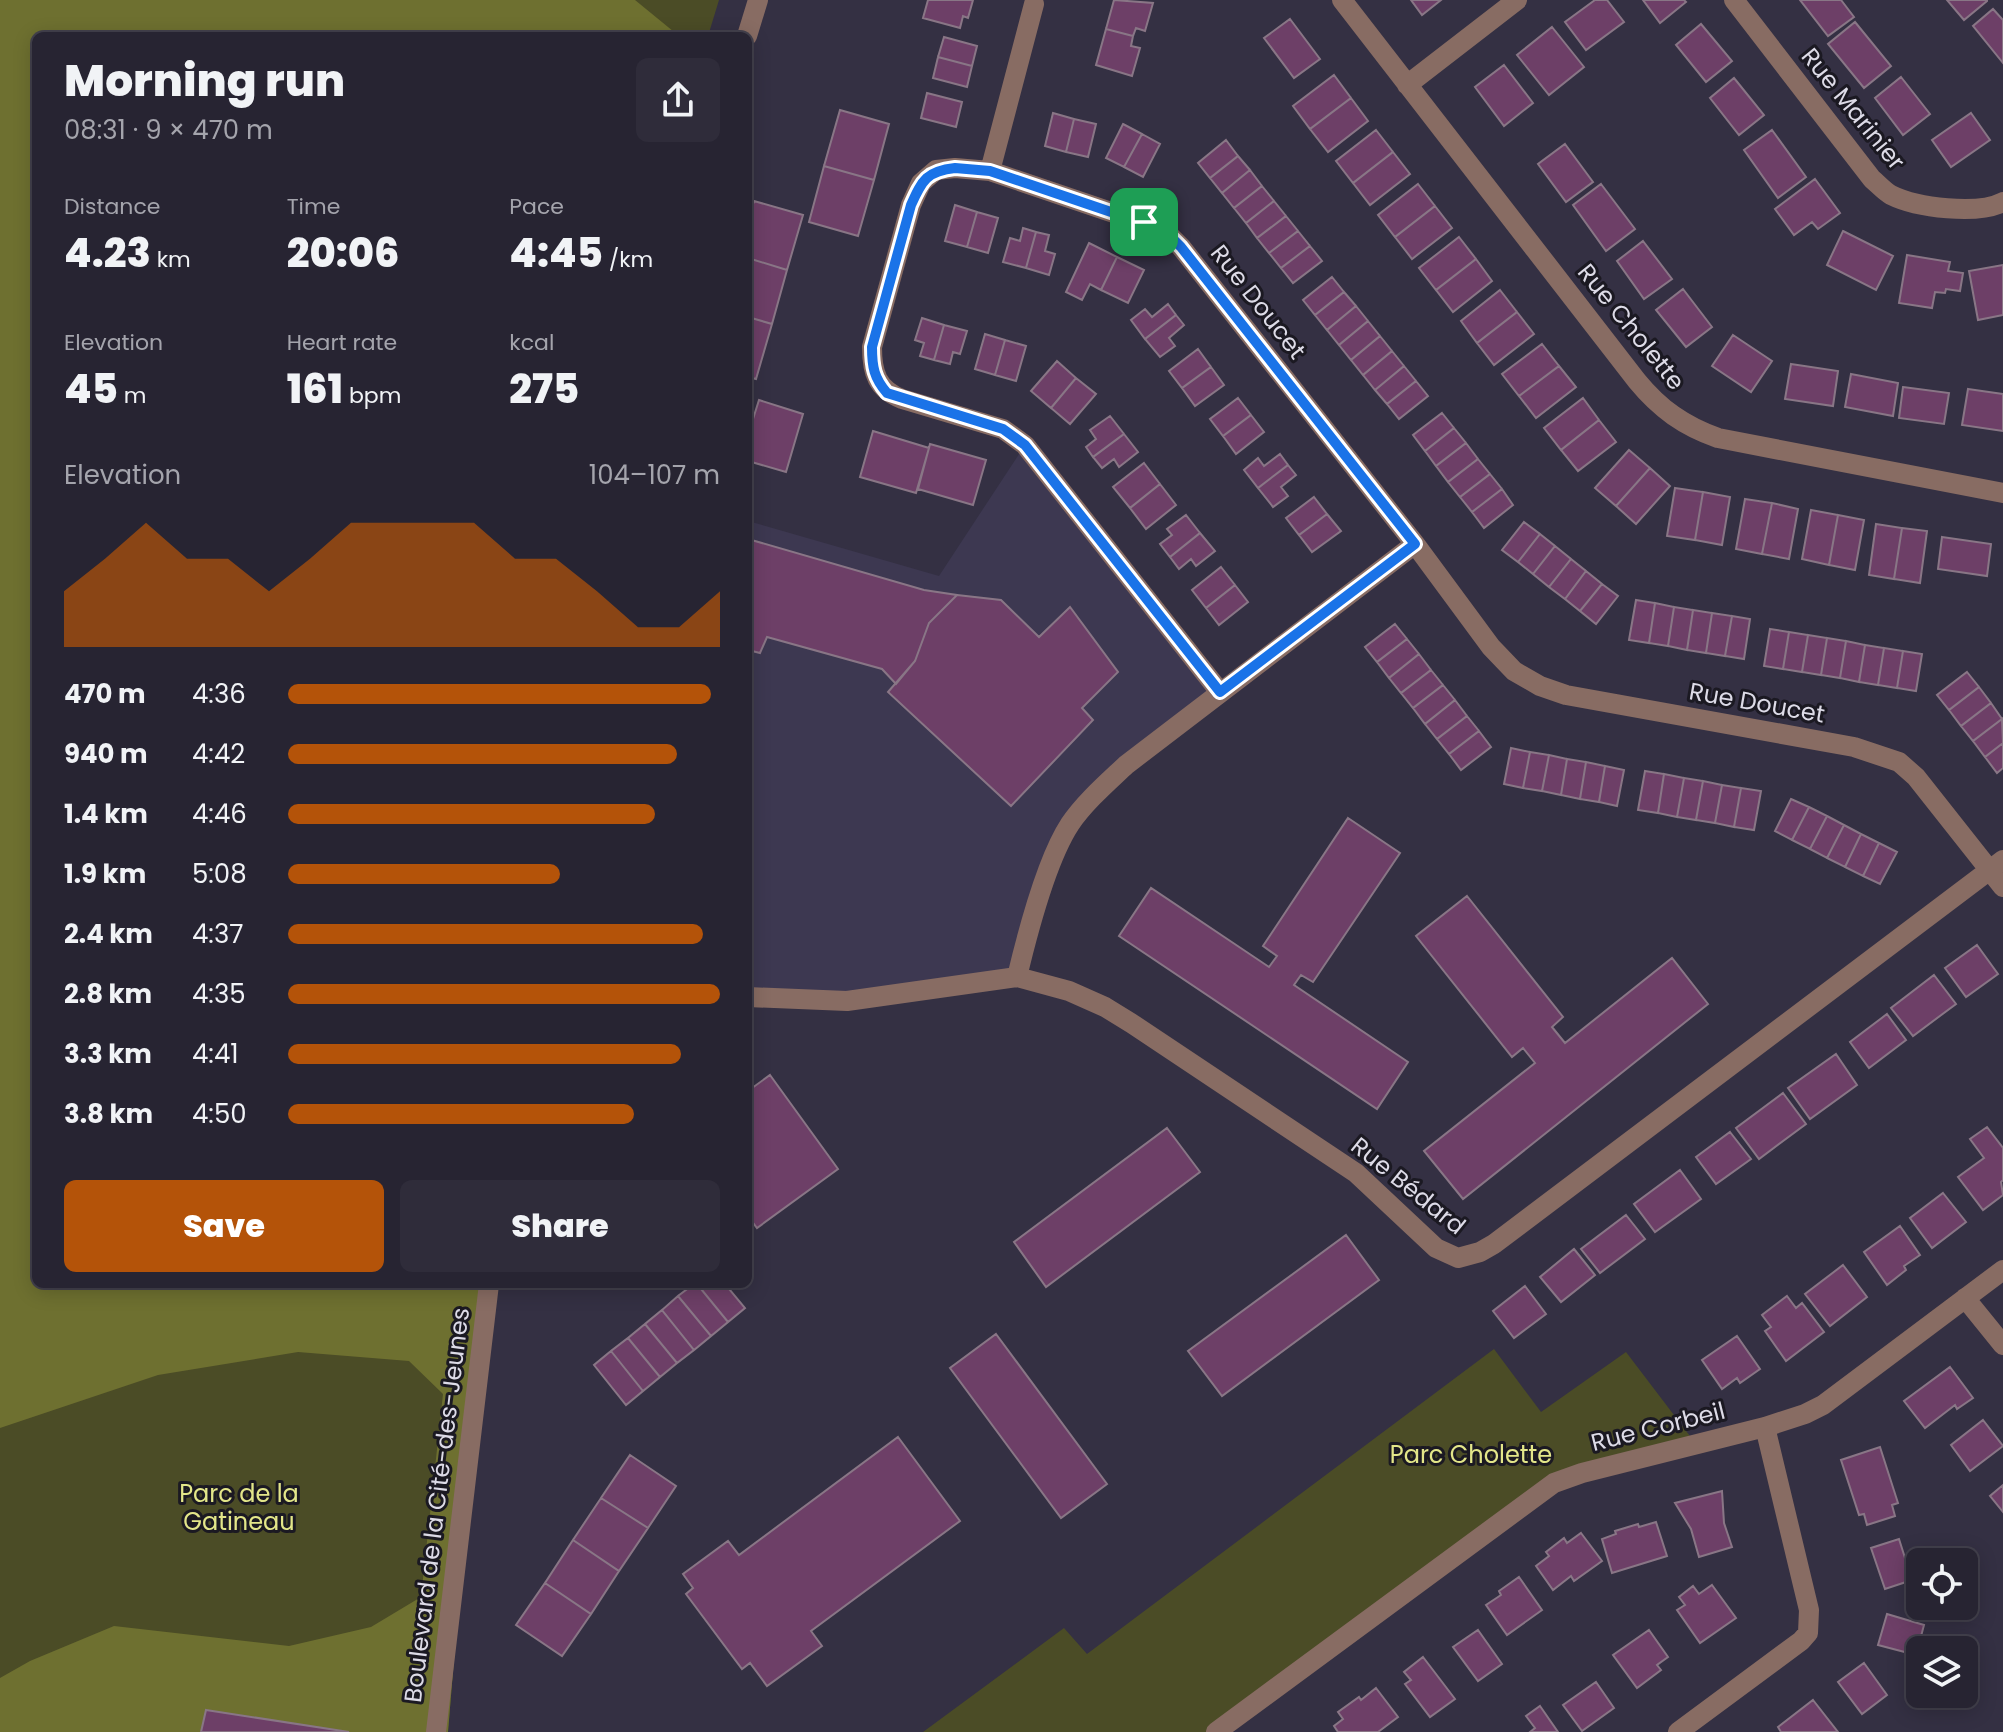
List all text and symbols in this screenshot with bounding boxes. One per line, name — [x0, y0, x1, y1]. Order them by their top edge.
street label: Rue Marinier — [1794, 41, 1913, 177]
text: Morning run — [64, 50, 345, 111]
button: share — [636, 58, 720, 142]
text: 08:31 · 9 × 470 m — [64, 112, 273, 148]
pin — [1110, 188, 1178, 256]
text: Distance — [64, 191, 160, 222]
text: Time — [287, 191, 340, 222]
text: Pace — [509, 191, 564, 222]
icon: arrive — [1122, 200, 1166, 244]
text: 4.23 — [64, 225, 151, 281]
text: 20:06 — [287, 225, 399, 281]
text: 4:45 — [509, 225, 603, 281]
street label: Rue Doucet — [1203, 238, 1314, 366]
text: km — [151, 244, 191, 275]
text: /km — [603, 244, 653, 275]
street label: Rue Cholette — [1570, 257, 1693, 397]
text: Elevation — [64, 327, 163, 358]
text: Heart rate — [287, 327, 397, 358]
text: kcal — [509, 327, 554, 358]
text: 45 — [64, 361, 118, 417]
text: 161 — [287, 361, 343, 417]
text: 275 — [509, 361, 579, 417]
text: m — [118, 380, 146, 411]
text: bpm — [343, 380, 401, 411]
text: Elevation — [64, 457, 181, 493]
text: 104–107 m — [589, 457, 720, 493]
street label: Rue Doucet — [1687, 674, 1827, 731]
text: 470 m — [64, 676, 146, 712]
text: 4:36 — [192, 676, 246, 712]
text: 940 m — [64, 736, 148, 772]
text: 4:42 — [192, 736, 245, 772]
text: 1.4 km — [64, 796, 148, 832]
text: 4:46 — [192, 796, 247, 832]
text: 1.9 km — [64, 856, 146, 892]
text: 5:08 — [192, 856, 247, 892]
text: 2.4 km — [64, 916, 153, 952]
text: 4:37 — [192, 916, 243, 952]
text: 2.8 km — [64, 976, 152, 1012]
text: 4:35 — [192, 976, 246, 1012]
text: 3.3 km — [64, 1036, 152, 1072]
text: 4:41 — [192, 1036, 239, 1072]
text: 3.8 km — [64, 1096, 153, 1132]
text: 4:50 — [192, 1096, 247, 1132]
street label: Rue Bédard — [1344, 1129, 1473, 1242]
button: Save — [64, 1180, 384, 1272]
button: Share — [400, 1180, 720, 1272]
street label: Boulevard de la Cité-des-Jeunes — [396, 1306, 477, 1704]
street label: Rue Corbeil — [1587, 1394, 1728, 1459]
park label: Parc Cholette — [1390, 1438, 1552, 1471]
park label: Parc de la Gatineau — [179, 1477, 299, 1538]
map controls — [1906, 1548, 1978, 1708]
button: locate — [1906, 1548, 1978, 1620]
button: layers — [1906, 1636, 1978, 1708]

